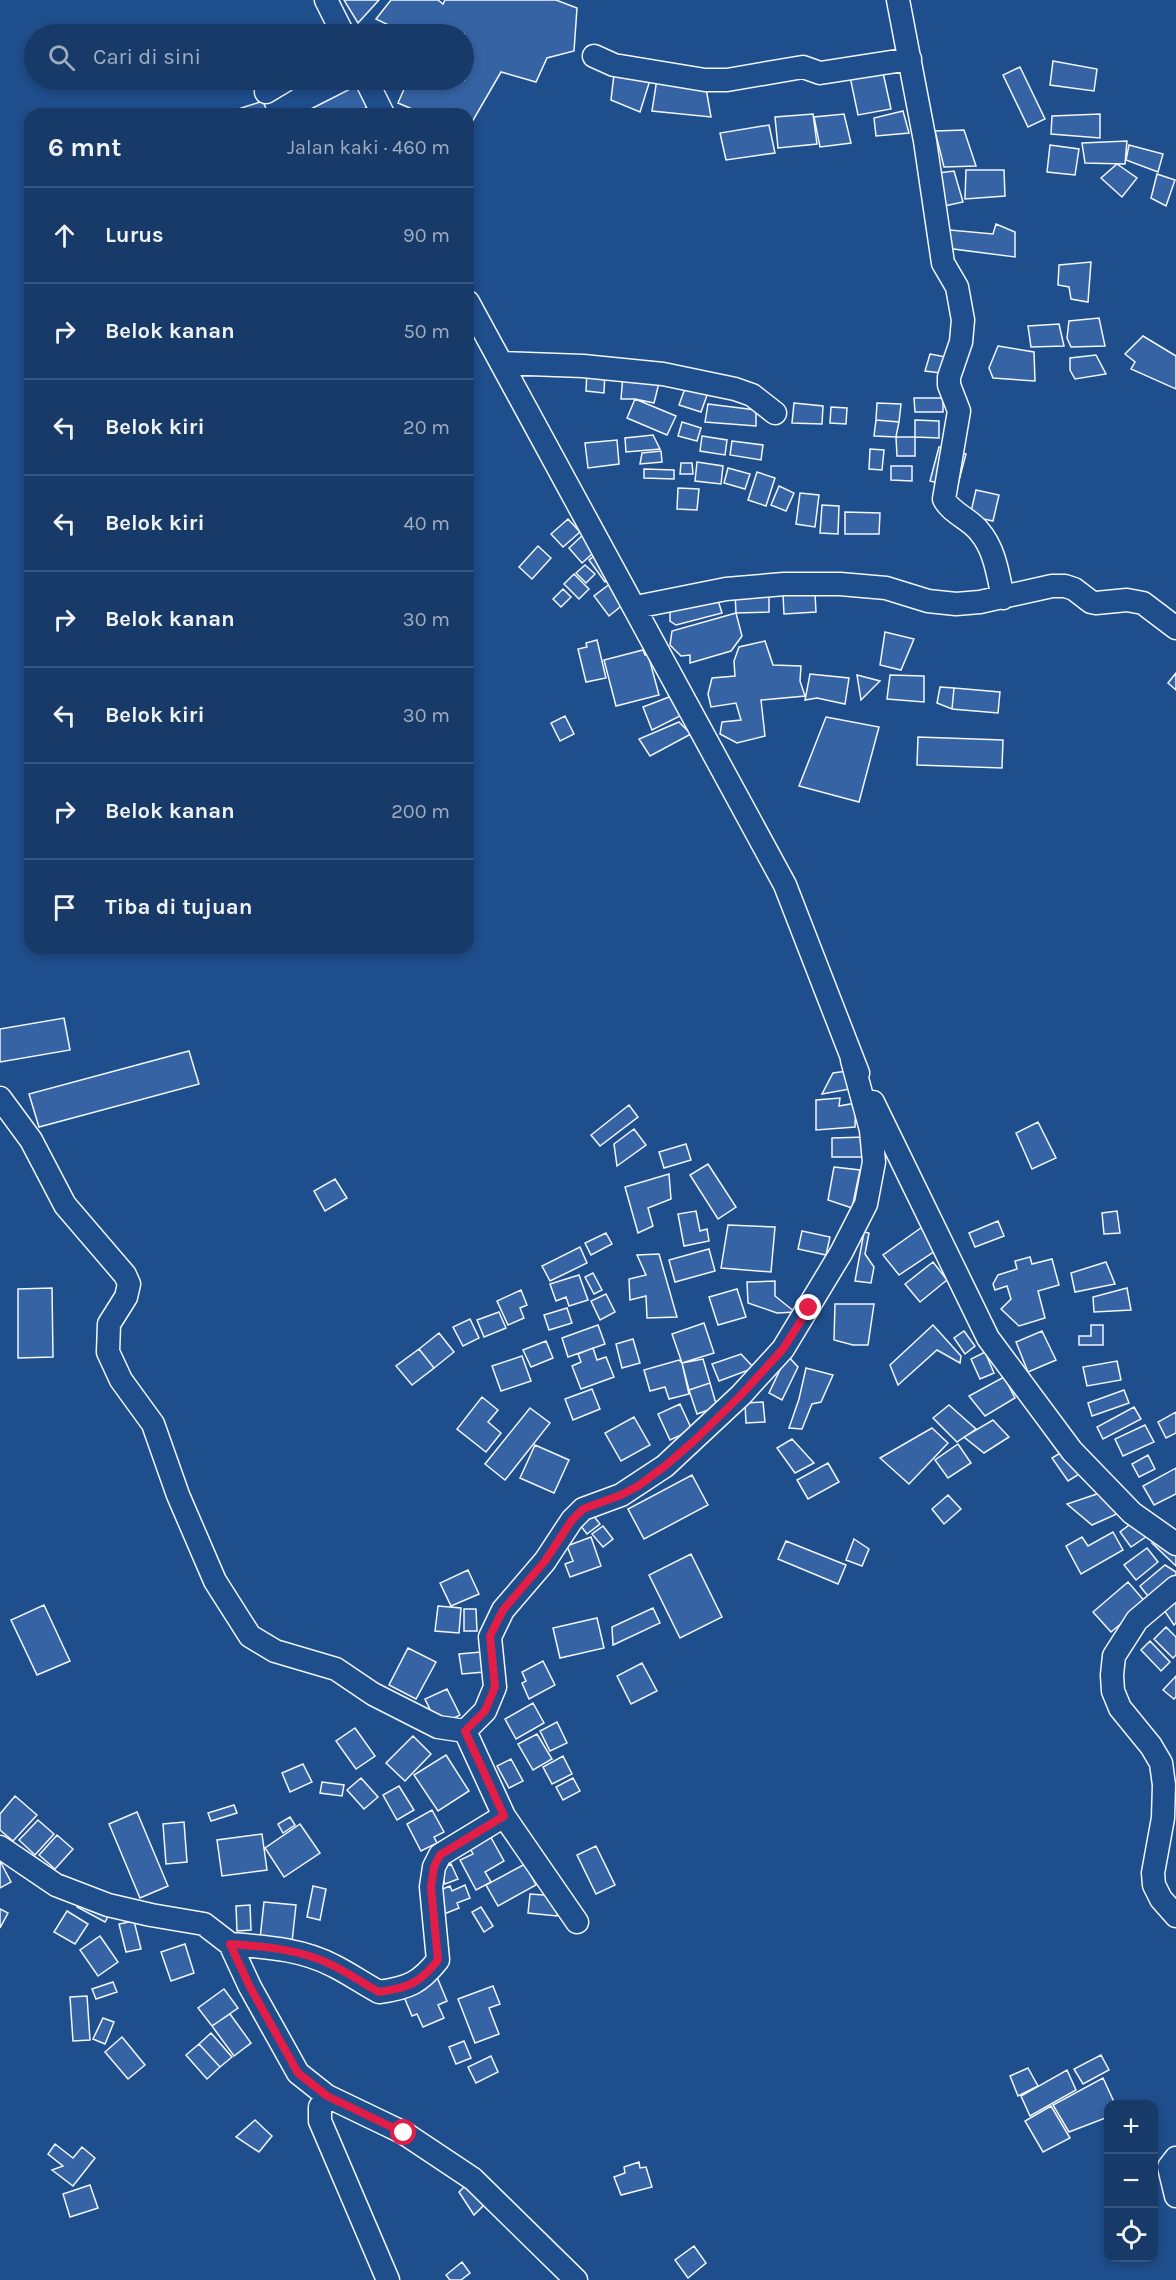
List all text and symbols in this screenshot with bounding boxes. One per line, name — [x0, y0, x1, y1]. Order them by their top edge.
search box — [24, 24, 474, 90]
icon: search — [45, 41, 78, 74]
text: Cari di sini — [93, 44, 201, 70]
text: 6 mnt — [48, 132, 122, 163]
text: Jalan kaki · 460 m — [287, 136, 450, 159]
icon: ahead — [48, 219, 81, 252]
text: Lurus — [105, 222, 164, 248]
text: 90 m — [403, 224, 450, 247]
icon: right — [48, 315, 81, 348]
text: Belok kanan — [105, 318, 235, 344]
text: 50 m — [403, 320, 450, 343]
icon: left — [48, 411, 81, 444]
text: Belok kiri — [105, 414, 205, 440]
text: 20 m — [403, 416, 450, 439]
icon: left — [48, 507, 81, 540]
text: Belok kiri — [105, 510, 205, 536]
text: 40 m — [404, 512, 450, 535]
icon: right — [48, 603, 81, 636]
text: Belok kanan — [105, 606, 235, 632]
text: 30 m — [403, 608, 450, 631]
icon: left — [48, 699, 81, 732]
text: Belok kiri — [105, 702, 205, 728]
text: 30 m — [403, 704, 450, 727]
icon: right — [48, 795, 81, 828]
text: Belok kanan — [105, 798, 235, 824]
text: 200 m — [391, 800, 450, 823]
icon: arrive — [48, 891, 81, 924]
text: Tiba di tujuan — [105, 894, 252, 920]
route end — [795, 1294, 821, 1320]
map controls — [1104, 2100, 1158, 2262]
button: + — [1104, 2100, 1158, 2154]
route start — [390, 2119, 416, 2145]
button: − — [1104, 2154, 1158, 2208]
button: locate — [1104, 2208, 1158, 2262]

